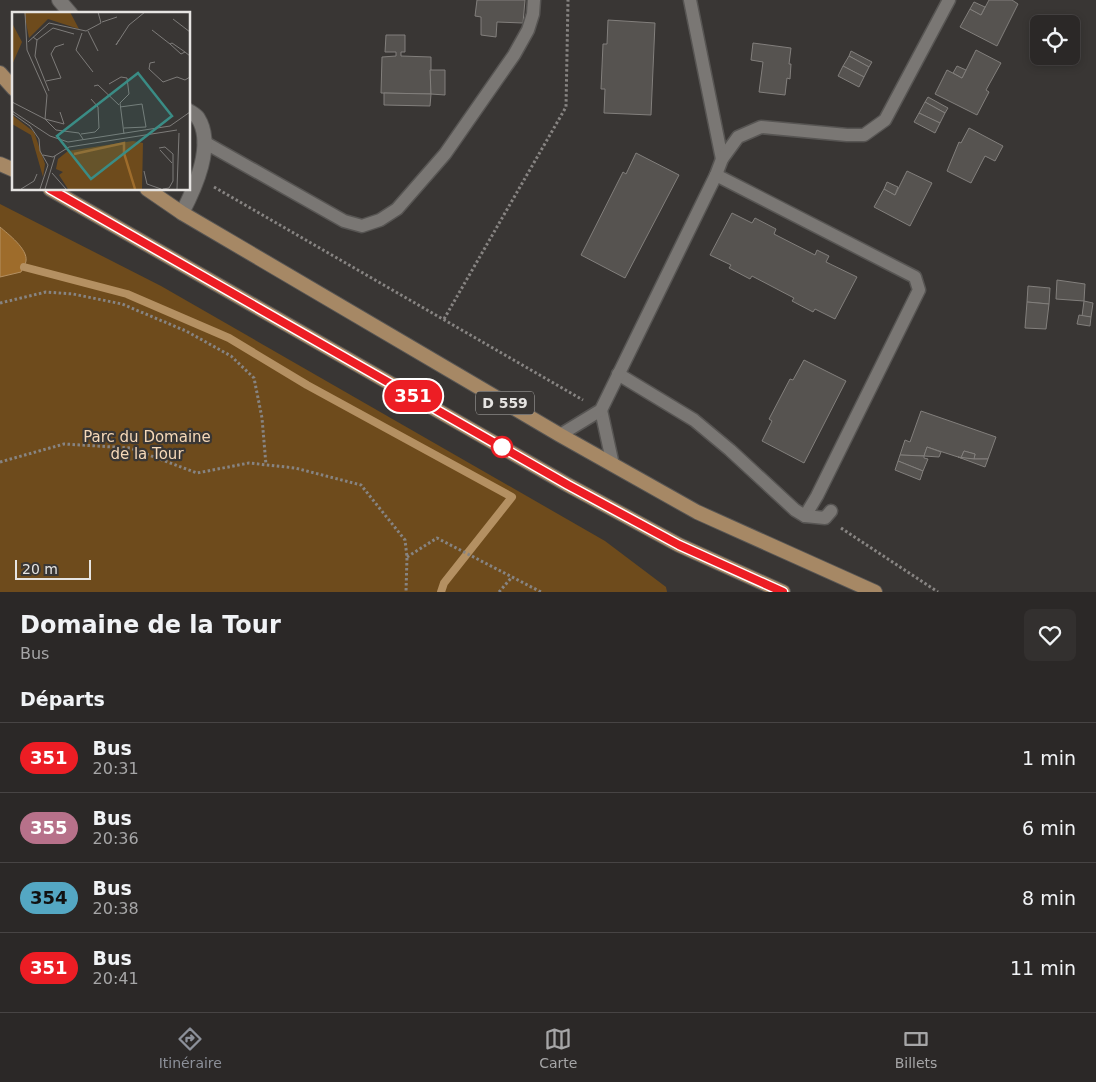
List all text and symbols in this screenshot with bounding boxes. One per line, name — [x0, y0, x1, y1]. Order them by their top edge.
inset map — [12, 12, 190, 190]
map controls — [1030, 15, 1080, 65]
button: locate — [1030, 15, 1080, 65]
line badge: 351 — [384, 380, 442, 412]
text: 351 — [394, 385, 432, 406]
road number: D 559 — [476, 392, 534, 414]
park label: Parc du Domaine de la Tour — [83, 428, 211, 463]
unlabelled marker — [491, 436, 513, 458]
scale bar — [15, 557, 91, 580]
text: 20 m — [22, 561, 58, 577]
button: heart — [1024, 609, 1076, 661]
text: Domaine de la Tour — [20, 611, 281, 639]
text: Bus — [20, 644, 49, 663]
text: Départs — [20, 688, 105, 710]
text: Bus — [93, 737, 132, 759]
text: 351 — [30, 747, 68, 768]
text: 1 min — [1022, 747, 1076, 769]
text: 20:31 — [93, 759, 139, 778]
text: Bus — [93, 807, 132, 829]
text: 355 — [30, 817, 68, 838]
text: 6 min — [1022, 817, 1076, 839]
text: 20:36 — [93, 829, 139, 848]
text: Bus — [93, 877, 132, 899]
text: 354 — [30, 887, 68, 908]
text: 8 min — [1022, 887, 1076, 909]
text: 20:38 — [93, 899, 139, 918]
text: Bus — [93, 947, 132, 969]
text: 351 — [30, 957, 68, 978]
text: 11 min — [1010, 957, 1076, 979]
text: 20:41 — [93, 969, 139, 988]
tab: Itinéraire — [159, 1025, 222, 1071]
tab: Carte — [539, 1025, 577, 1071]
tab: Billets — [895, 1025, 937, 1071]

